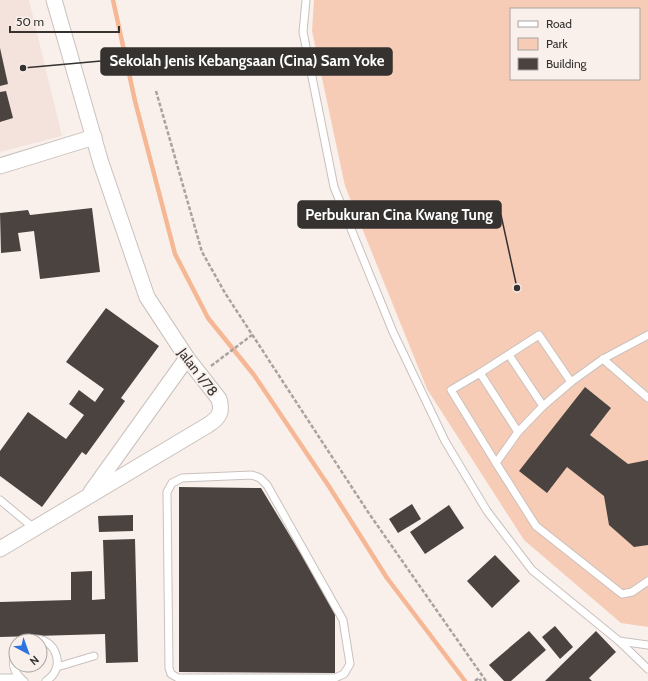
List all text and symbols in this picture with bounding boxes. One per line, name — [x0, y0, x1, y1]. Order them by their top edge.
scale bar — [10, 8, 119, 34]
legend — [510, 8, 640, 80]
text: 50 m — [16, 14, 44, 29]
text: Road — [546, 16, 572, 31]
text: Park — [546, 36, 568, 51]
callout: Sekolah Jenis Kebangsaan (Cina) Sam Yoke — [101, 48, 392, 75]
text: Sekolah Jenis Kebangsaan (Cina) Sam Yoke — [110, 52, 385, 70]
text: Building — [546, 56, 588, 71]
callout: Perbukuran Cina Kwang Tung — [298, 201, 501, 228]
text: Perbukuran Cina Kwang Tung — [305, 206, 493, 224]
street label: Jalan 1/78 — [173, 344, 222, 400]
north arrow — [8, 633, 48, 673]
text: N — [27, 653, 42, 668]

